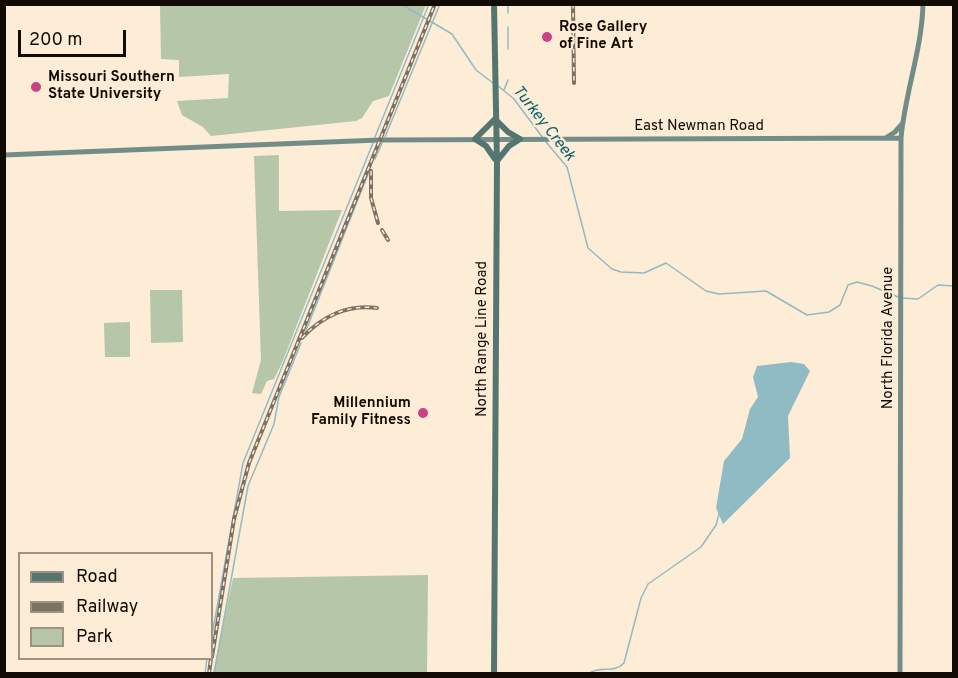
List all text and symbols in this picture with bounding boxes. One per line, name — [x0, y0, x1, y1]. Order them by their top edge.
scale bar — [21, 18, 129, 56]
place label: Rose Gallery of Fine Art — [559, 19, 647, 54]
text: 200 m — [29, 29, 82, 52]
marker: Rose Gallery of Fine Art — [540, 30, 554, 44]
place label: Missouri Southern State University — [48, 69, 175, 104]
marker: Missouri Southern State University — [29, 80, 43, 94]
water label: Turkey Creek — [508, 82, 578, 166]
street label: East Newman Road — [634, 118, 764, 136]
street label: North Range Line Road — [474, 261, 492, 417]
street label: North Florida Avenue — [880, 267, 898, 409]
place label: Millennium Family Fitness — [311, 395, 411, 430]
marker: Millennium Family Fitness — [416, 406, 430, 420]
legend — [18, 552, 213, 660]
text: Road — [76, 566, 118, 589]
text: Railway — [76, 596, 138, 619]
text: Park — [76, 626, 113, 649]

